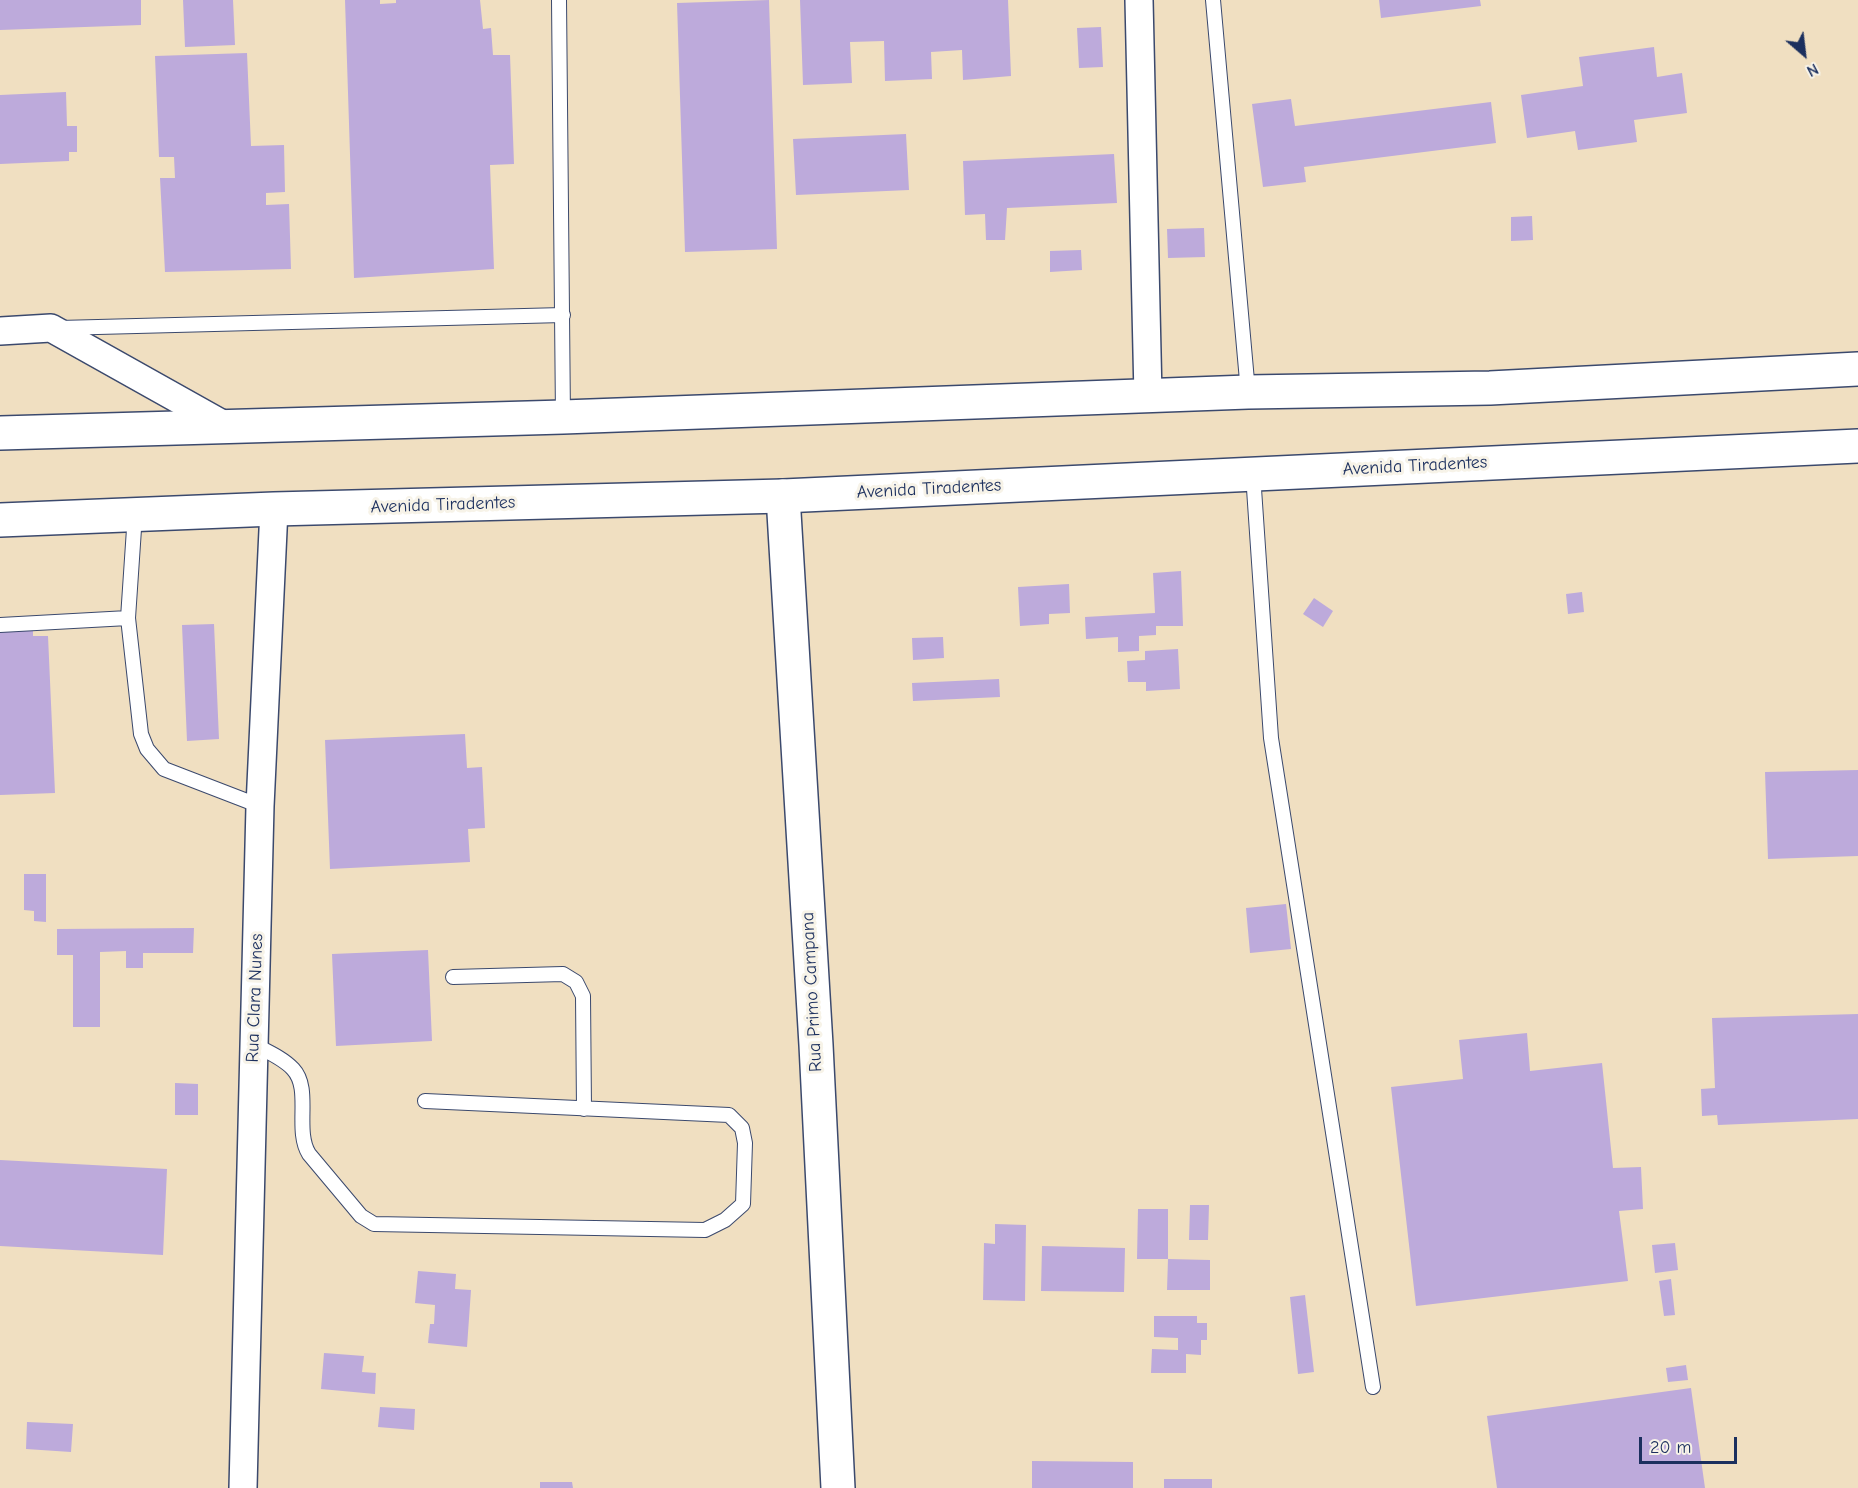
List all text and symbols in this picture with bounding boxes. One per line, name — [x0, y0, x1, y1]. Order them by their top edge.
north arrow — [1774, 24, 1834, 84]
text: N — [1804, 59, 1821, 80]
street label: Avenida Tiradentes — [1342, 451, 1488, 481]
street label: Avenida Tiradentes — [856, 474, 1002, 504]
street label: Avenida Tiradentes — [370, 492, 516, 518]
street label: Rua Primo Campana — [797, 911, 827, 1073]
street label: Rua Clara Nunes — [242, 933, 268, 1063]
scale bar — [1642, 1425, 1740, 1463]
text: 20 m — [1650, 1437, 1691, 1458]

